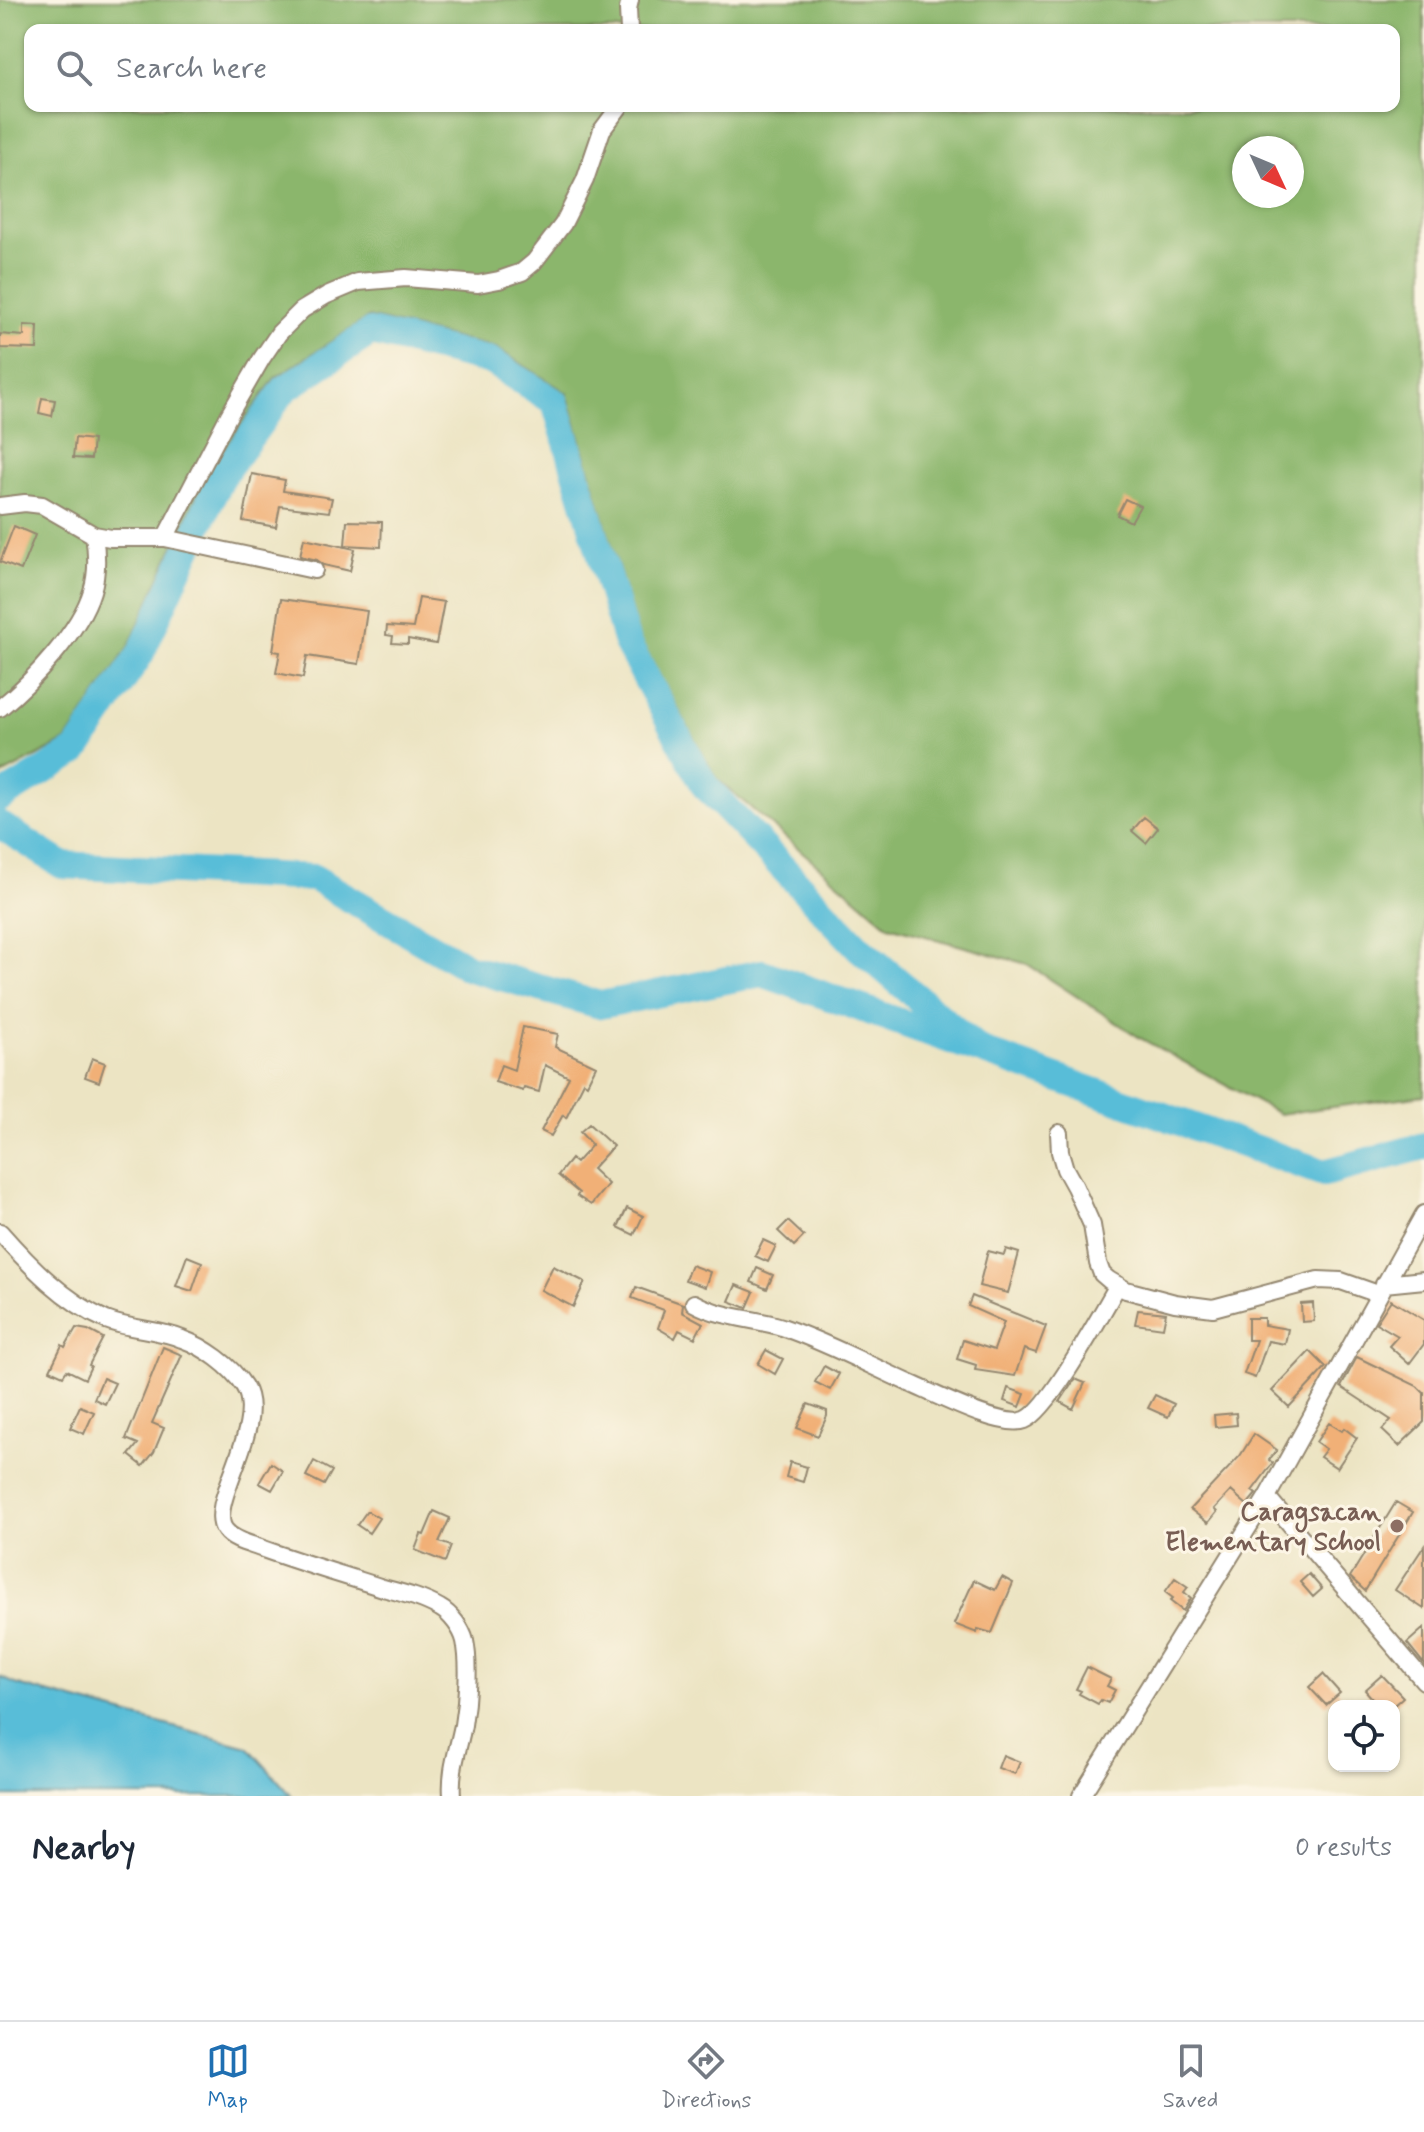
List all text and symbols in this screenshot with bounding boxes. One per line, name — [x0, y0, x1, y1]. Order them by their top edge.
search box — [24, 24, 1400, 112]
icon: search — [52, 46, 96, 90]
text: Search here — [116, 49, 267, 88]
north arrow — [1232, 136, 1304, 208]
place label: Caragsacan Elementary School — [1165, 1496, 1382, 1560]
marker: Caragsacan Elementary School — [1388, 1517, 1406, 1535]
map controls — [1328, 1700, 1400, 1772]
button: locate — [1328, 1700, 1400, 1772]
text: Nearby — [32, 1826, 136, 1871]
text: 0 results — [1295, 1831, 1392, 1865]
tab: Map — [206, 2039, 250, 2115]
tab: Directions — [661, 2039, 751, 2115]
tab: Saved — [1163, 2039, 1218, 2115]

